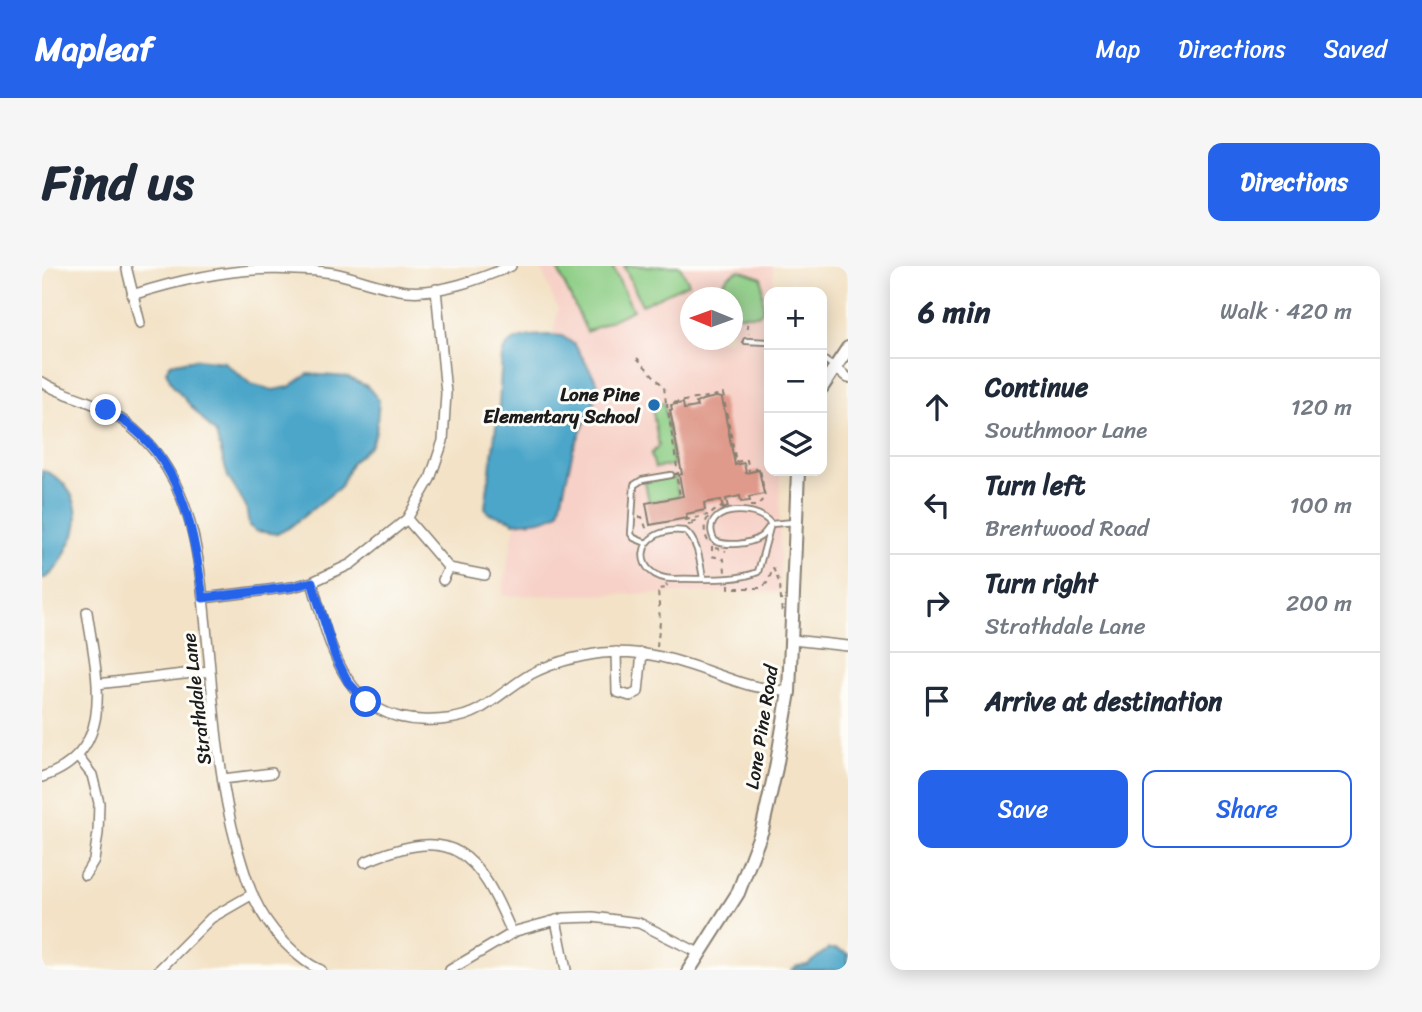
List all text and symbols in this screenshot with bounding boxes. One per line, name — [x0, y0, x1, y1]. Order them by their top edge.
text: Mapleaf — [35, 20, 153, 78]
text: Map — [1096, 28, 1140, 70]
text: Directions — [1178, 28, 1286, 70]
text: Saved — [1324, 28, 1387, 70]
text: Find us — [42, 139, 194, 226]
button: Directions — [1208, 143, 1380, 221]
text: 6 min — [918, 285, 990, 339]
north arrow — [680, 287, 743, 350]
map controls — [764, 287, 827, 476]
button: + — [764, 287, 827, 350]
text: Walk · 420 m — [1220, 291, 1352, 332]
button: − — [764, 350, 827, 413]
text: Continue — [985, 364, 1088, 410]
place label: Lone Pine Elementary School — [483, 378, 641, 433]
text: 120 m — [1291, 387, 1352, 428]
icon: ahead — [918, 388, 956, 426]
route end — [90, 394, 121, 425]
marker: Lone Pine Elementary School — [646, 397, 662, 413]
text: Southmoor Lane — [985, 410, 1147, 451]
button: layers — [764, 413, 827, 476]
text: Turn left — [985, 462, 1085, 508]
text: 100 m — [1289, 485, 1352, 526]
icon: left — [918, 486, 956, 524]
text: Brentwood Road — [985, 508, 1149, 549]
text: Turn right — [985, 560, 1098, 606]
text: 200 m — [1286, 583, 1352, 624]
icon: right — [918, 584, 956, 622]
text: Strathdale Lane — [985, 606, 1145, 647]
street label: Strathdale Lane — [172, 631, 221, 767]
street label: Lone Pine Road — [735, 661, 788, 792]
text: Arrive at destination — [985, 678, 1222, 724]
icon: arrive — [918, 682, 956, 720]
route start — [350, 686, 381, 717]
button: Save — [918, 770, 1128, 848]
button: Share — [1142, 770, 1352, 848]

